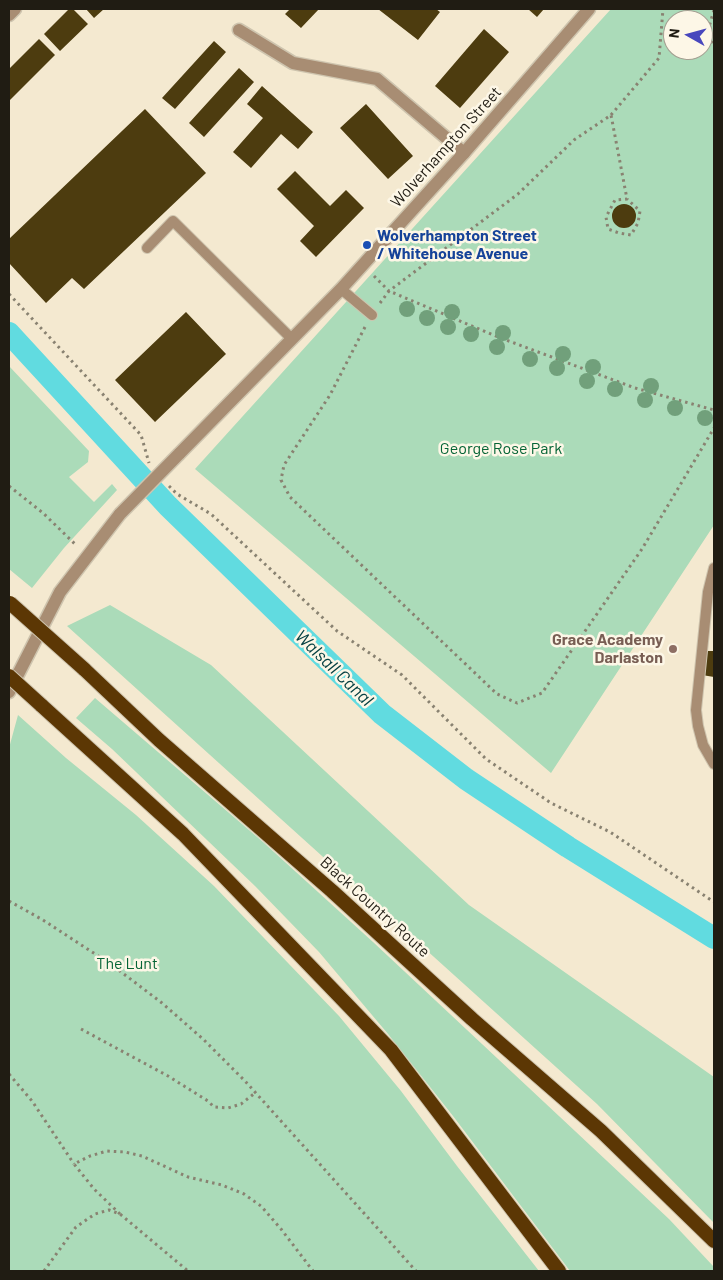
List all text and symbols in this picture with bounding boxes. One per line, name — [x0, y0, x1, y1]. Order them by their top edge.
north arrow — [663, 10, 713, 60]
text: N — [665, 28, 683, 39]
street label: Wolverhampton Street — [387, 83, 505, 211]
place label: Wolverhampton Street / Whitehouse Avenue — [377, 226, 537, 264]
marker: Wolverhampton Street / Whitehouse Avenue — [361, 239, 373, 251]
park label: George Rose Park — [440, 439, 562, 459]
water label: Walsall Canal — [290, 625, 378, 711]
place label: Grace Academy Darlaston — [552, 630, 663, 668]
marker: Grace Academy Darlaston — [667, 643, 679, 655]
street label: Black Country Route — [316, 853, 434, 961]
park label: The Lunt — [96, 954, 158, 974]

